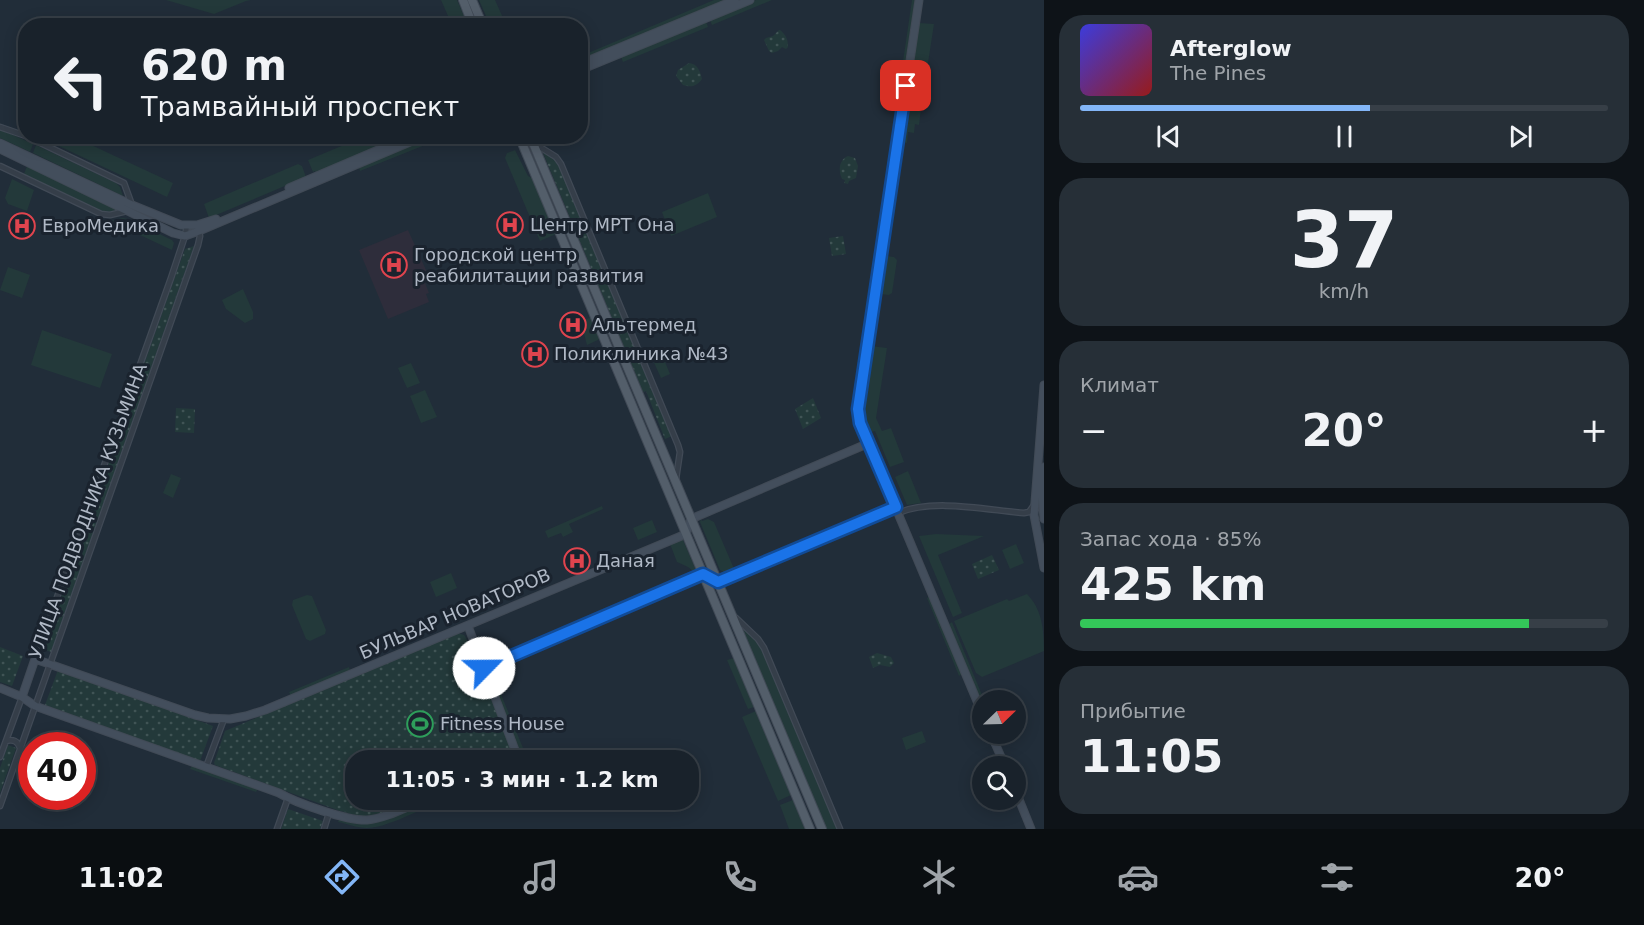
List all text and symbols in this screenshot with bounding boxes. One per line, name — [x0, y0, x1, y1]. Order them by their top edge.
text: Afterglow — [1170, 36, 1292, 61]
text: 620 m — [141, 41, 287, 90]
icon: left — [42, 42, 120, 120]
pin — [880, 60, 931, 111]
text: The Pines — [1170, 61, 1266, 85]
icon: arrive — [889, 69, 922, 102]
text: Трамвайный проспект — [141, 91, 459, 122]
icon: previous — [1152, 120, 1185, 153]
icon: pause — [1328, 120, 1361, 153]
icon: next — [1504, 120, 1537, 153]
text: 37 — [1290, 195, 1398, 285]
hospital icon: Центр МРТ Она — [495, 210, 525, 240]
hospital icon: ЕвроМедика — [7, 211, 37, 241]
place label: Центр МРТ Она — [530, 214, 675, 235]
place label: ЕвроМедика — [42, 215, 159, 236]
place label: Городской центр реабилитации развития — [414, 244, 644, 286]
hospital icon: Городской центр реабилитации развития — [379, 250, 409, 280]
text: km/h — [1319, 279, 1369, 303]
hospital icon: Альтермед — [558, 310, 588, 340]
place label: Альтермед — [592, 314, 697, 335]
hospital icon: Поликлиника №43 — [520, 339, 550, 369]
place label: Поликлиника №43 — [554, 343, 729, 364]
street label: УЛИЦА ПОДВОДНИКА КУЗЬМИНА — [24, 360, 151, 661]
text: Климат — [1080, 373, 1159, 397]
text: 20° — [1301, 404, 1387, 457]
text: − — [1080, 411, 1108, 450]
text: + — [1580, 411, 1608, 450]
text: Запас хода · 85% — [1080, 527, 1261, 551]
hospital icon: Даная — [562, 546, 592, 576]
place label: Даная — [596, 550, 655, 571]
text: 425 km — [1080, 558, 1266, 611]
street label: БУЛЬВАР НОВАТОРОВ — [356, 564, 553, 663]
position arrow — [452, 636, 516, 700]
north arrow — [972, 690, 1026, 744]
map controls — [972, 690, 1026, 810]
text: Прибытие — [1080, 699, 1186, 723]
sports icon: Fitness House — [405, 709, 435, 739]
place label: Fitness House — [440, 713, 564, 734]
text: 11:05 — [1080, 730, 1223, 783]
speed limit sign: 40 — [18, 732, 96, 810]
button: search — [972, 756, 1026, 810]
text: 11:05 · 3 мин · 1.2 km — [385, 767, 659, 792]
icon: directions — [321, 856, 363, 898]
icon: music — [520, 856, 562, 898]
icon: phone — [719, 856, 761, 898]
icon: climate — [918, 856, 960, 898]
icon: car — [1117, 856, 1159, 898]
icon: filters — [1316, 856, 1358, 898]
text: 11:02 — [78, 862, 164, 893]
text: 20° — [1514, 862, 1565, 893]

